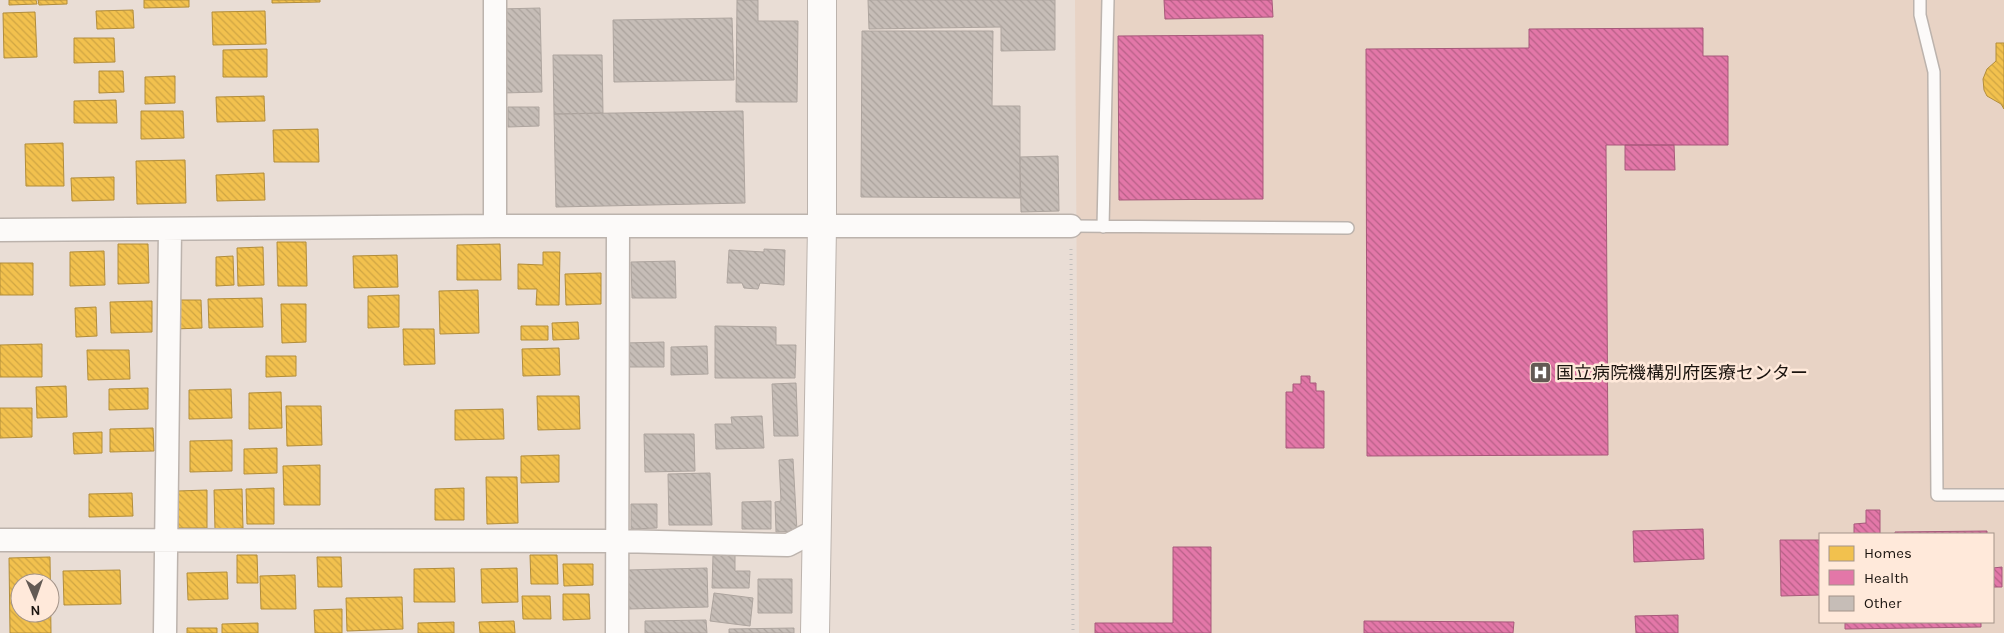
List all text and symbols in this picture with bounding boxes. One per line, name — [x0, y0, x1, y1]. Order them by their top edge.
hospital icon: 国立病院機構別府医療センター — [1528, 361, 1552, 385]
place label: 国立病院機構別府医療センター — [1556, 362, 1808, 384]
legend — [1819, 533, 1994, 623]
text: Homes — [1864, 544, 1912, 562]
text: Health — [1864, 569, 1909, 587]
north arrow — [10, 573, 60, 623]
text: Other — [1864, 594, 1902, 612]
text: N — [30, 602, 41, 619]

